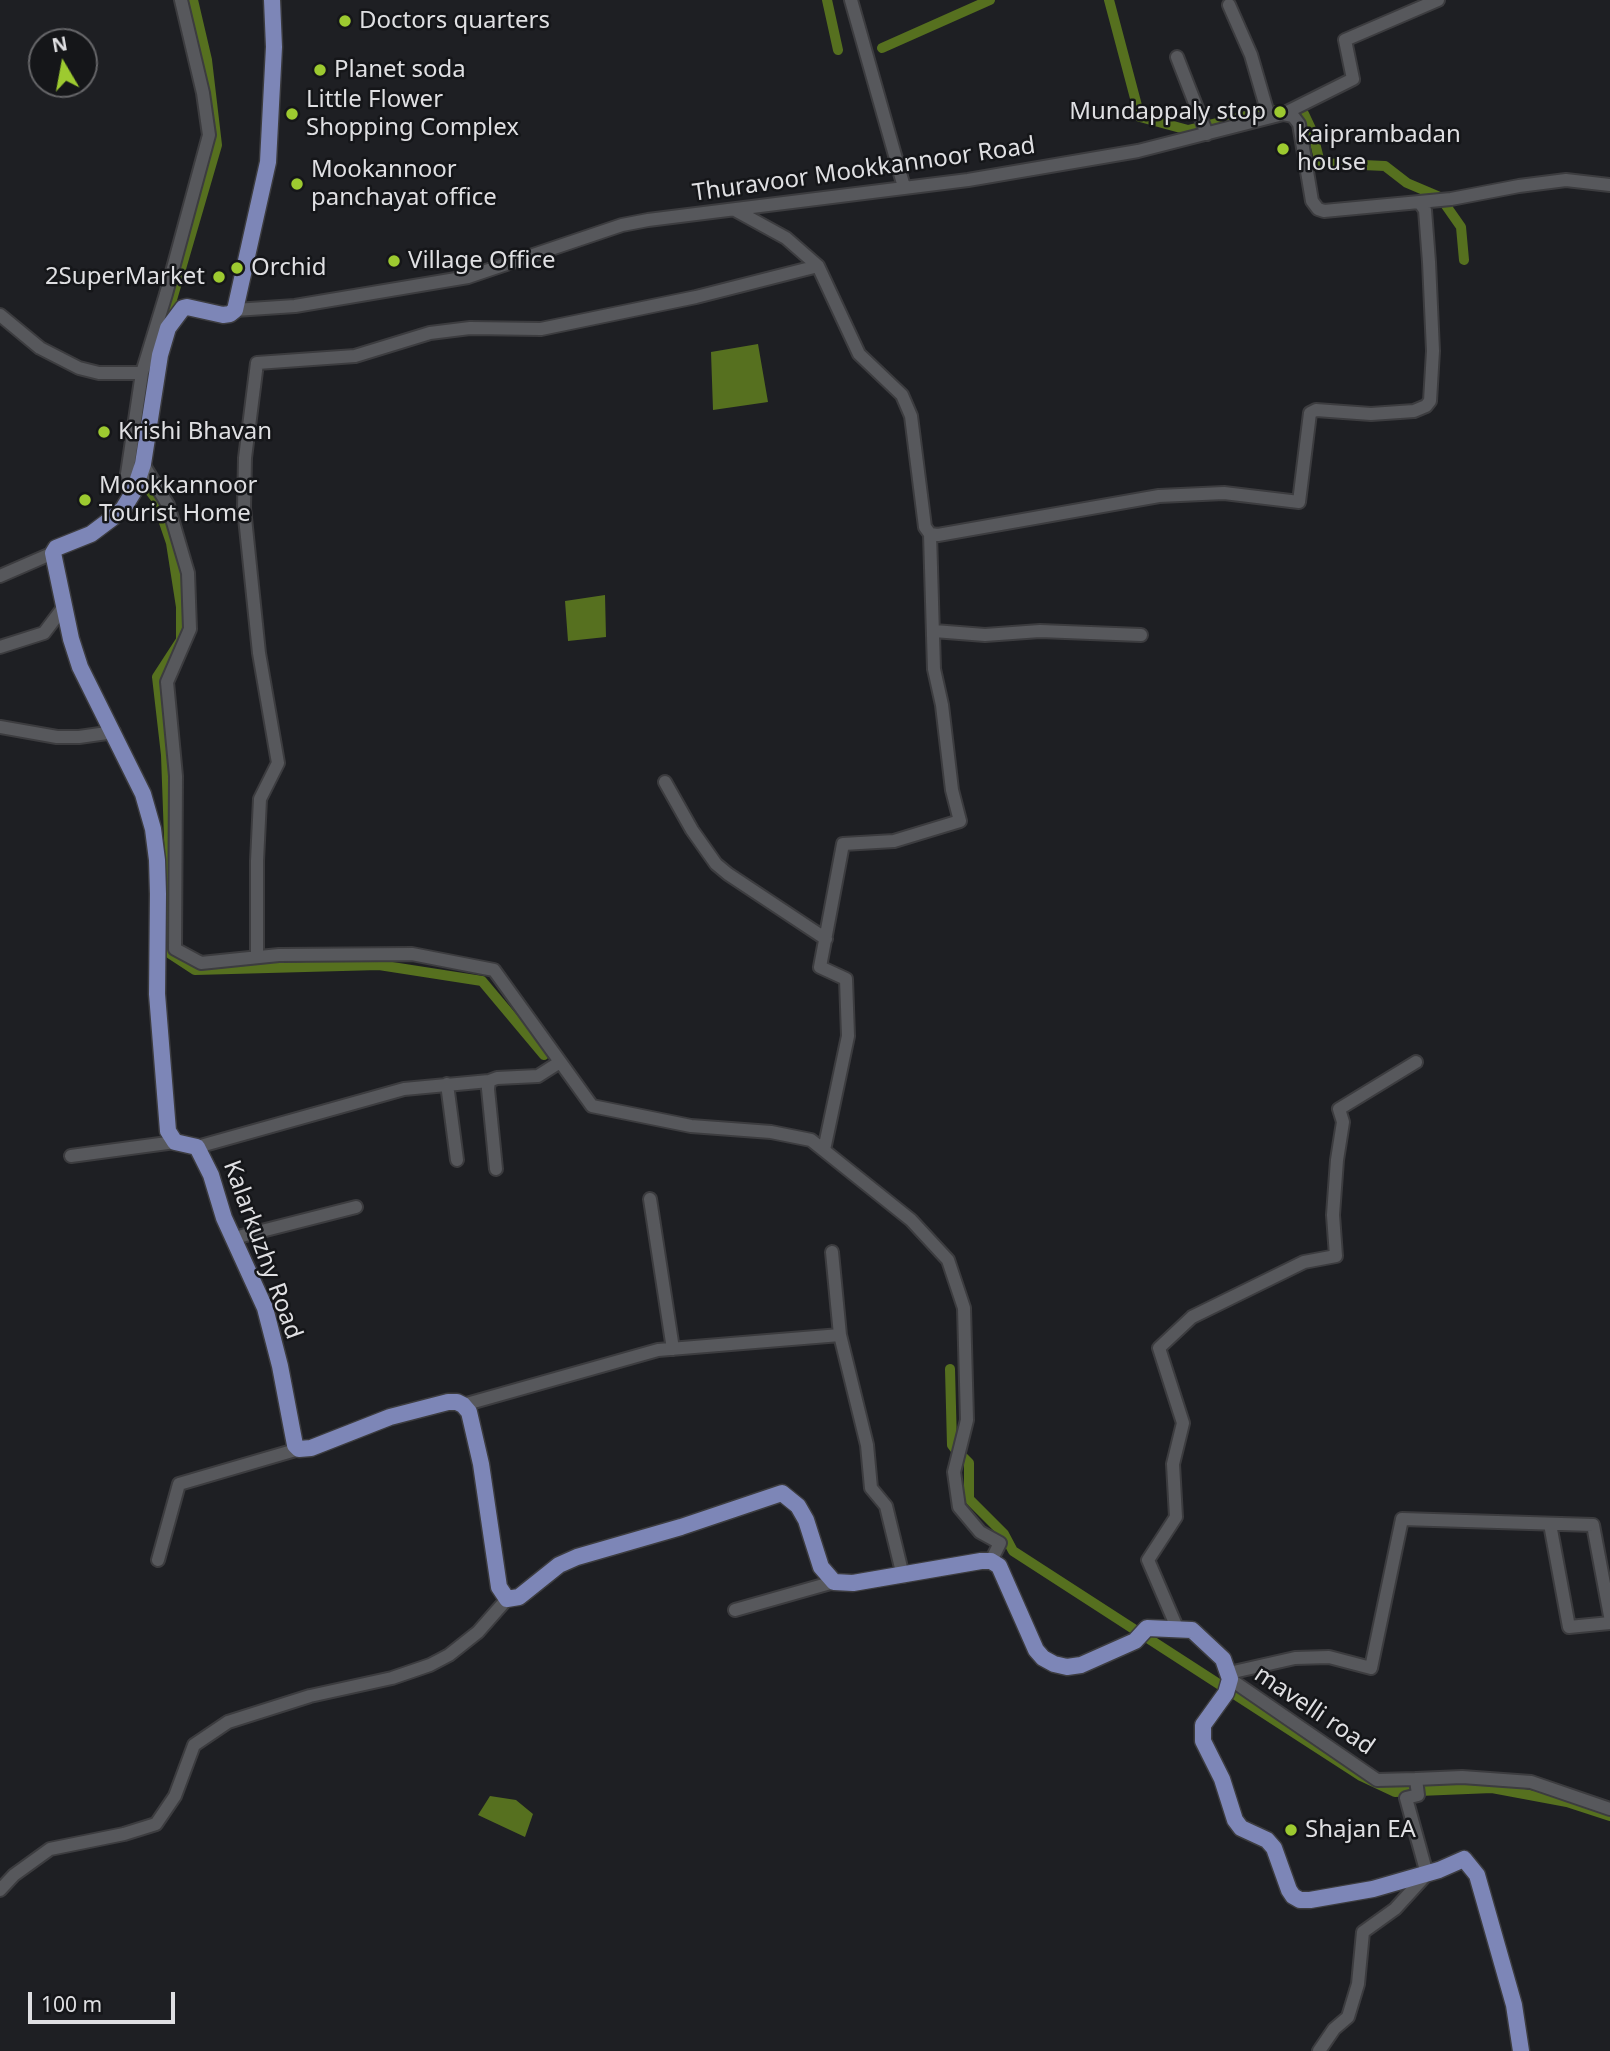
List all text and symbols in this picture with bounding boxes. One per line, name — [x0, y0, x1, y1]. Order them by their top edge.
place label: Doctors quarters — [359, 7, 550, 35]
marker: Doctors quarters — [337, 13, 353, 29]
north arrow — [28, 28, 98, 98]
text: N — [50, 30, 70, 58]
place label: Planet soda — [334, 56, 466, 84]
marker: Planet soda — [312, 62, 328, 78]
place label: Little Flower Shopping Complex — [306, 86, 519, 142]
place label: Mundappaly stop — [1069, 98, 1266, 126]
marker: Mundappaly stop — [1272, 104, 1288, 120]
marker: Little Flower Shopping Complex — [284, 106, 300, 122]
place label: kaiprambadan house — [1297, 121, 1461, 177]
street label: Thuravoor Mookkannoor Road — [691, 132, 1037, 208]
marker: kaiprambadan house — [1275, 141, 1291, 157]
place label: Mookannoor panchayat office — [311, 156, 497, 212]
marker: Mookannoor panchayat office — [289, 176, 305, 192]
place label: Village Office — [408, 247, 555, 275]
marker: Village Office — [386, 253, 402, 269]
place label: Orchid — [251, 254, 326, 282]
marker: Orchid — [229, 260, 245, 276]
place label: 2SuperMarket — [45, 263, 205, 291]
marker: 2SuperMarket — [211, 269, 227, 285]
place label: Krishi Bhavan — [118, 418, 272, 446]
marker: Krishi Bhavan — [96, 424, 112, 440]
place label: Mookkannoor Tourist Home — [99, 472, 258, 528]
marker: Mookkannoor Tourist Home — [77, 492, 93, 508]
street label: Kalarkuzhy Road — [216, 1157, 308, 1343]
street label: mavelli road — [1248, 1660, 1380, 1762]
place label: Shajan EA — [1305, 1816, 1416, 1844]
marker: Shajan EA — [1283, 1822, 1299, 1838]
scale bar — [32, 1978, 178, 2022]
text: 100 m — [41, 1990, 102, 2018]

